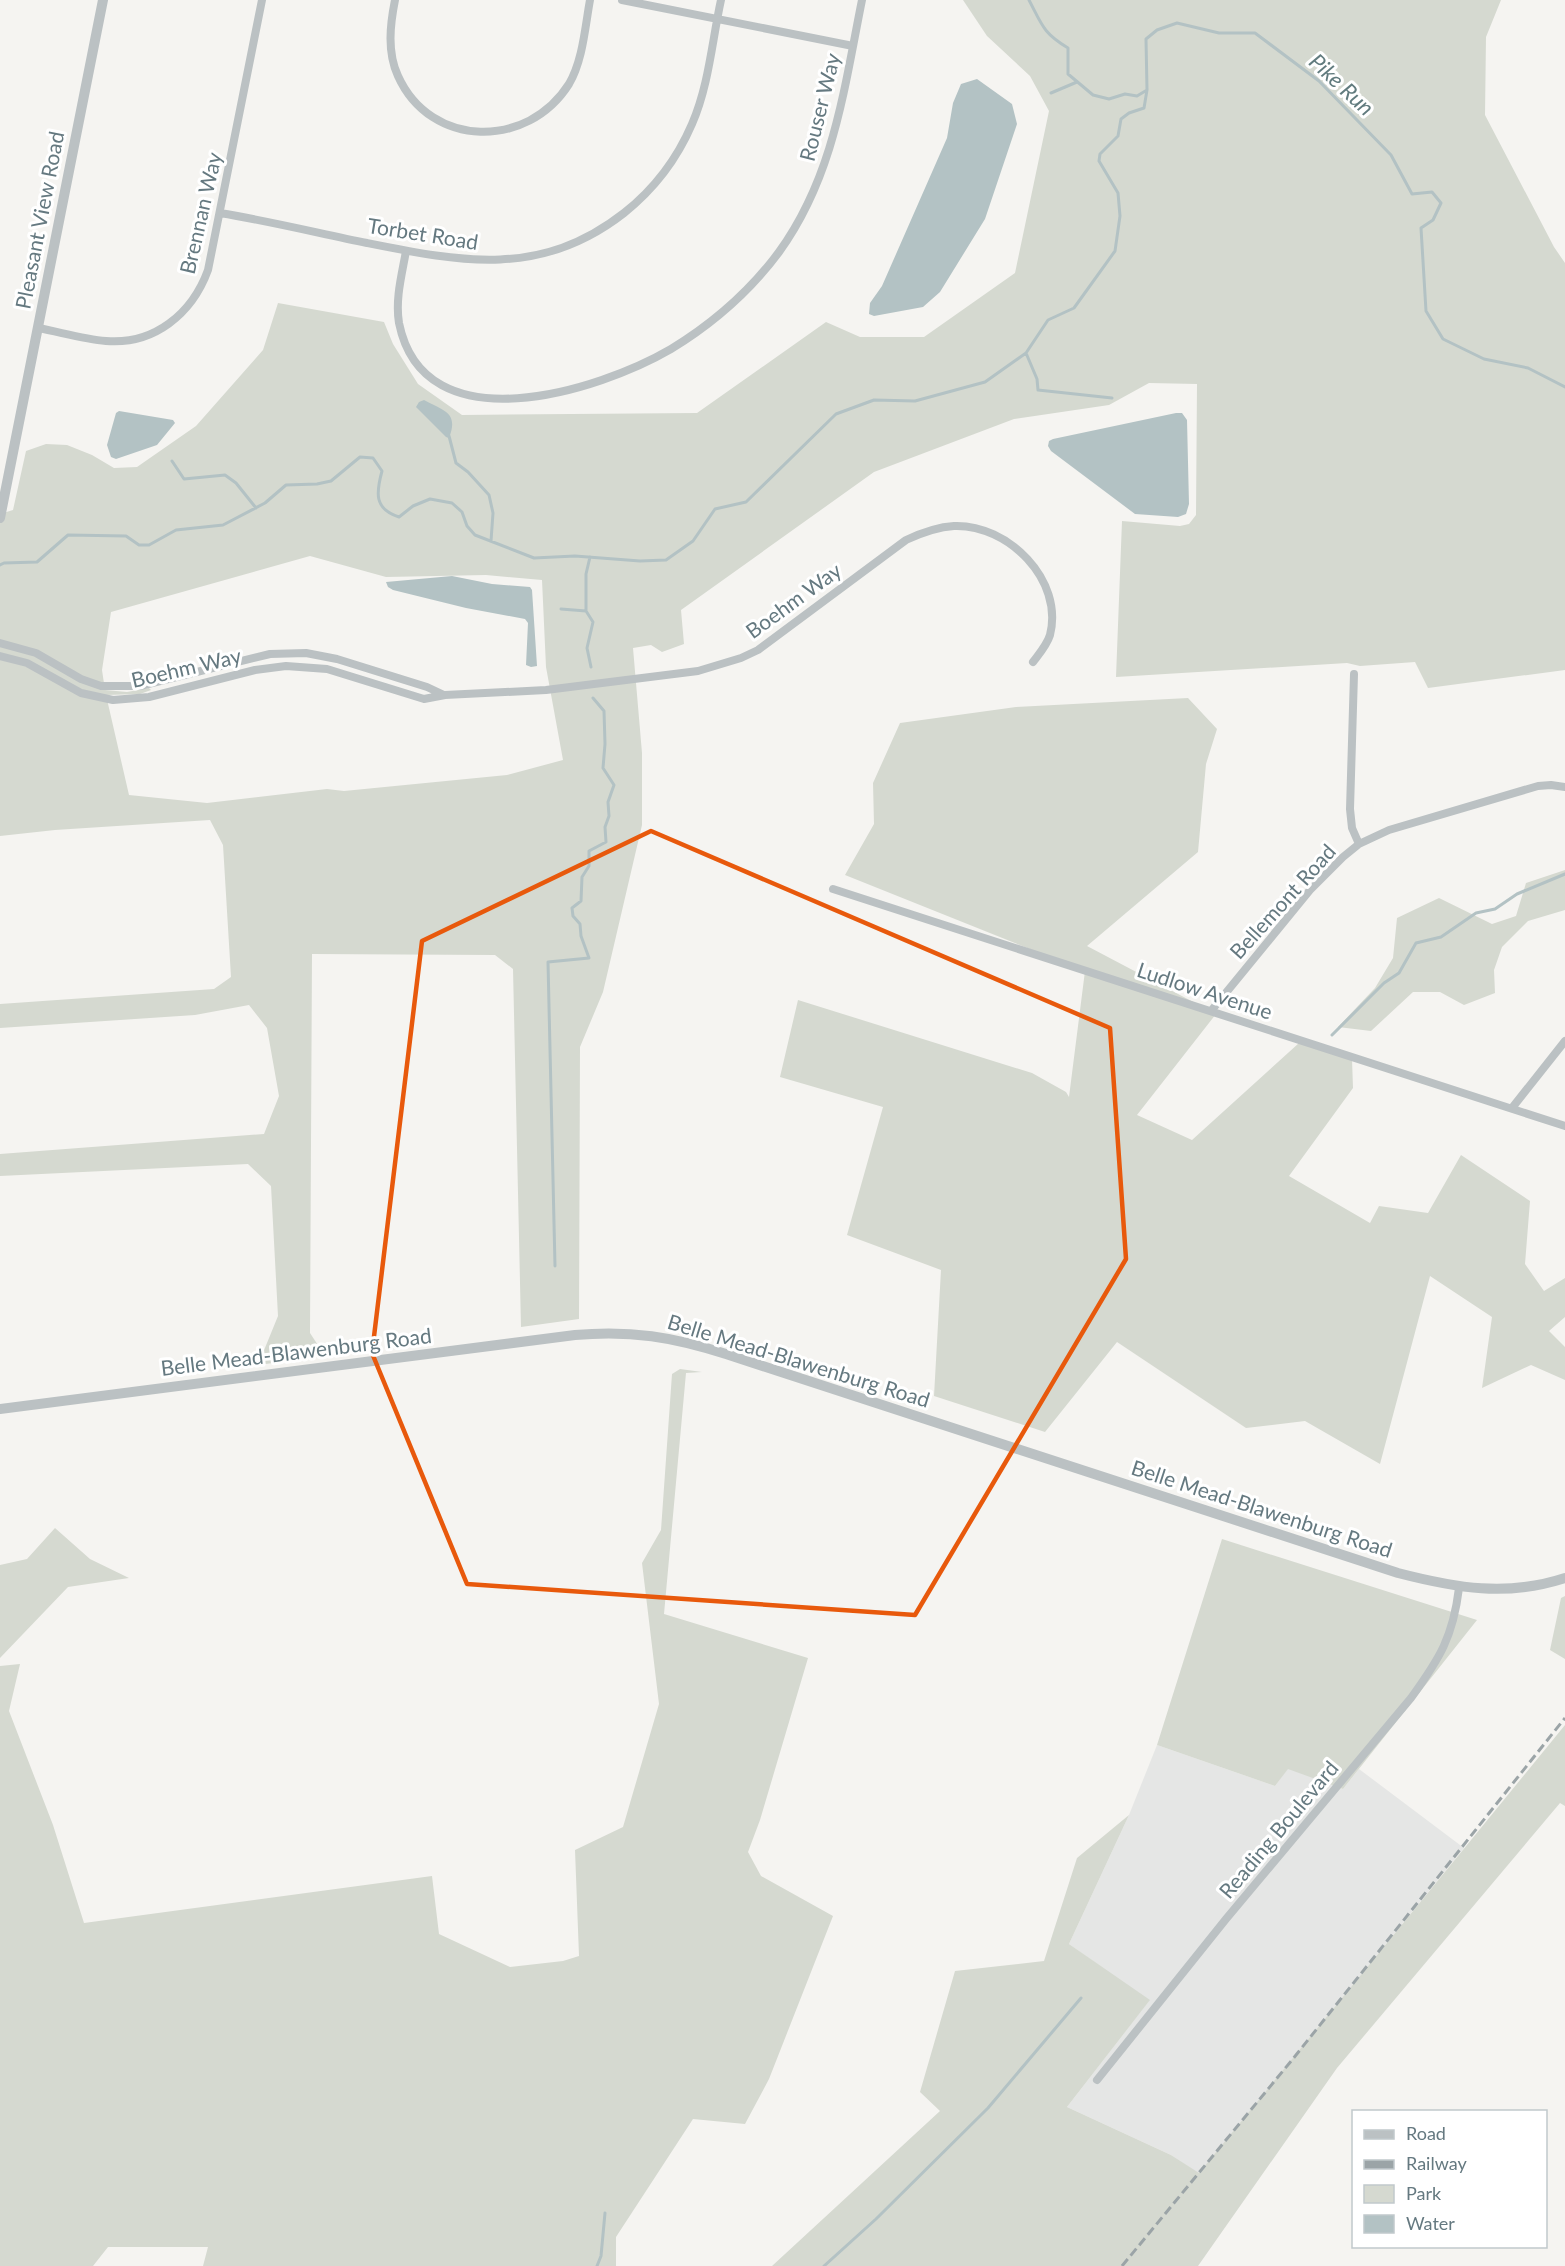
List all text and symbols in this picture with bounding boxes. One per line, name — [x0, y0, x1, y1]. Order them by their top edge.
water label: Pike Run — [1304, 47, 1380, 121]
street label: Rouser Way — [794, 50, 844, 163]
street label: Pleasant View Road — [10, 129, 68, 311]
street label: Brennan Way — [174, 150, 226, 276]
street label: Torbet Road — [366, 212, 480, 254]
street label: Boehm Way — [740, 557, 846, 643]
street label: Boehm Way — [129, 642, 244, 692]
street label: Bellemont Road — [1224, 838, 1340, 964]
street label: Ludlow Avenue — [1134, 956, 1276, 1024]
street label: Belle Mead-Blawenburg Road — [665, 1308, 933, 1412]
street label: Belle Mead-Blawenburg Road — [159, 1322, 433, 1380]
street label: Belle Mead-Blawenburg Road — [1128, 1454, 1396, 1562]
street label: Reading Boulevard — [1213, 1755, 1343, 1903]
legend — [1352, 2110, 1547, 2248]
text: Road — [1406, 2122, 1446, 2144]
text: Railway — [1406, 2152, 1467, 2174]
text: Park — [1406, 2182, 1442, 2204]
text: Water — [1406, 2212, 1455, 2234]

